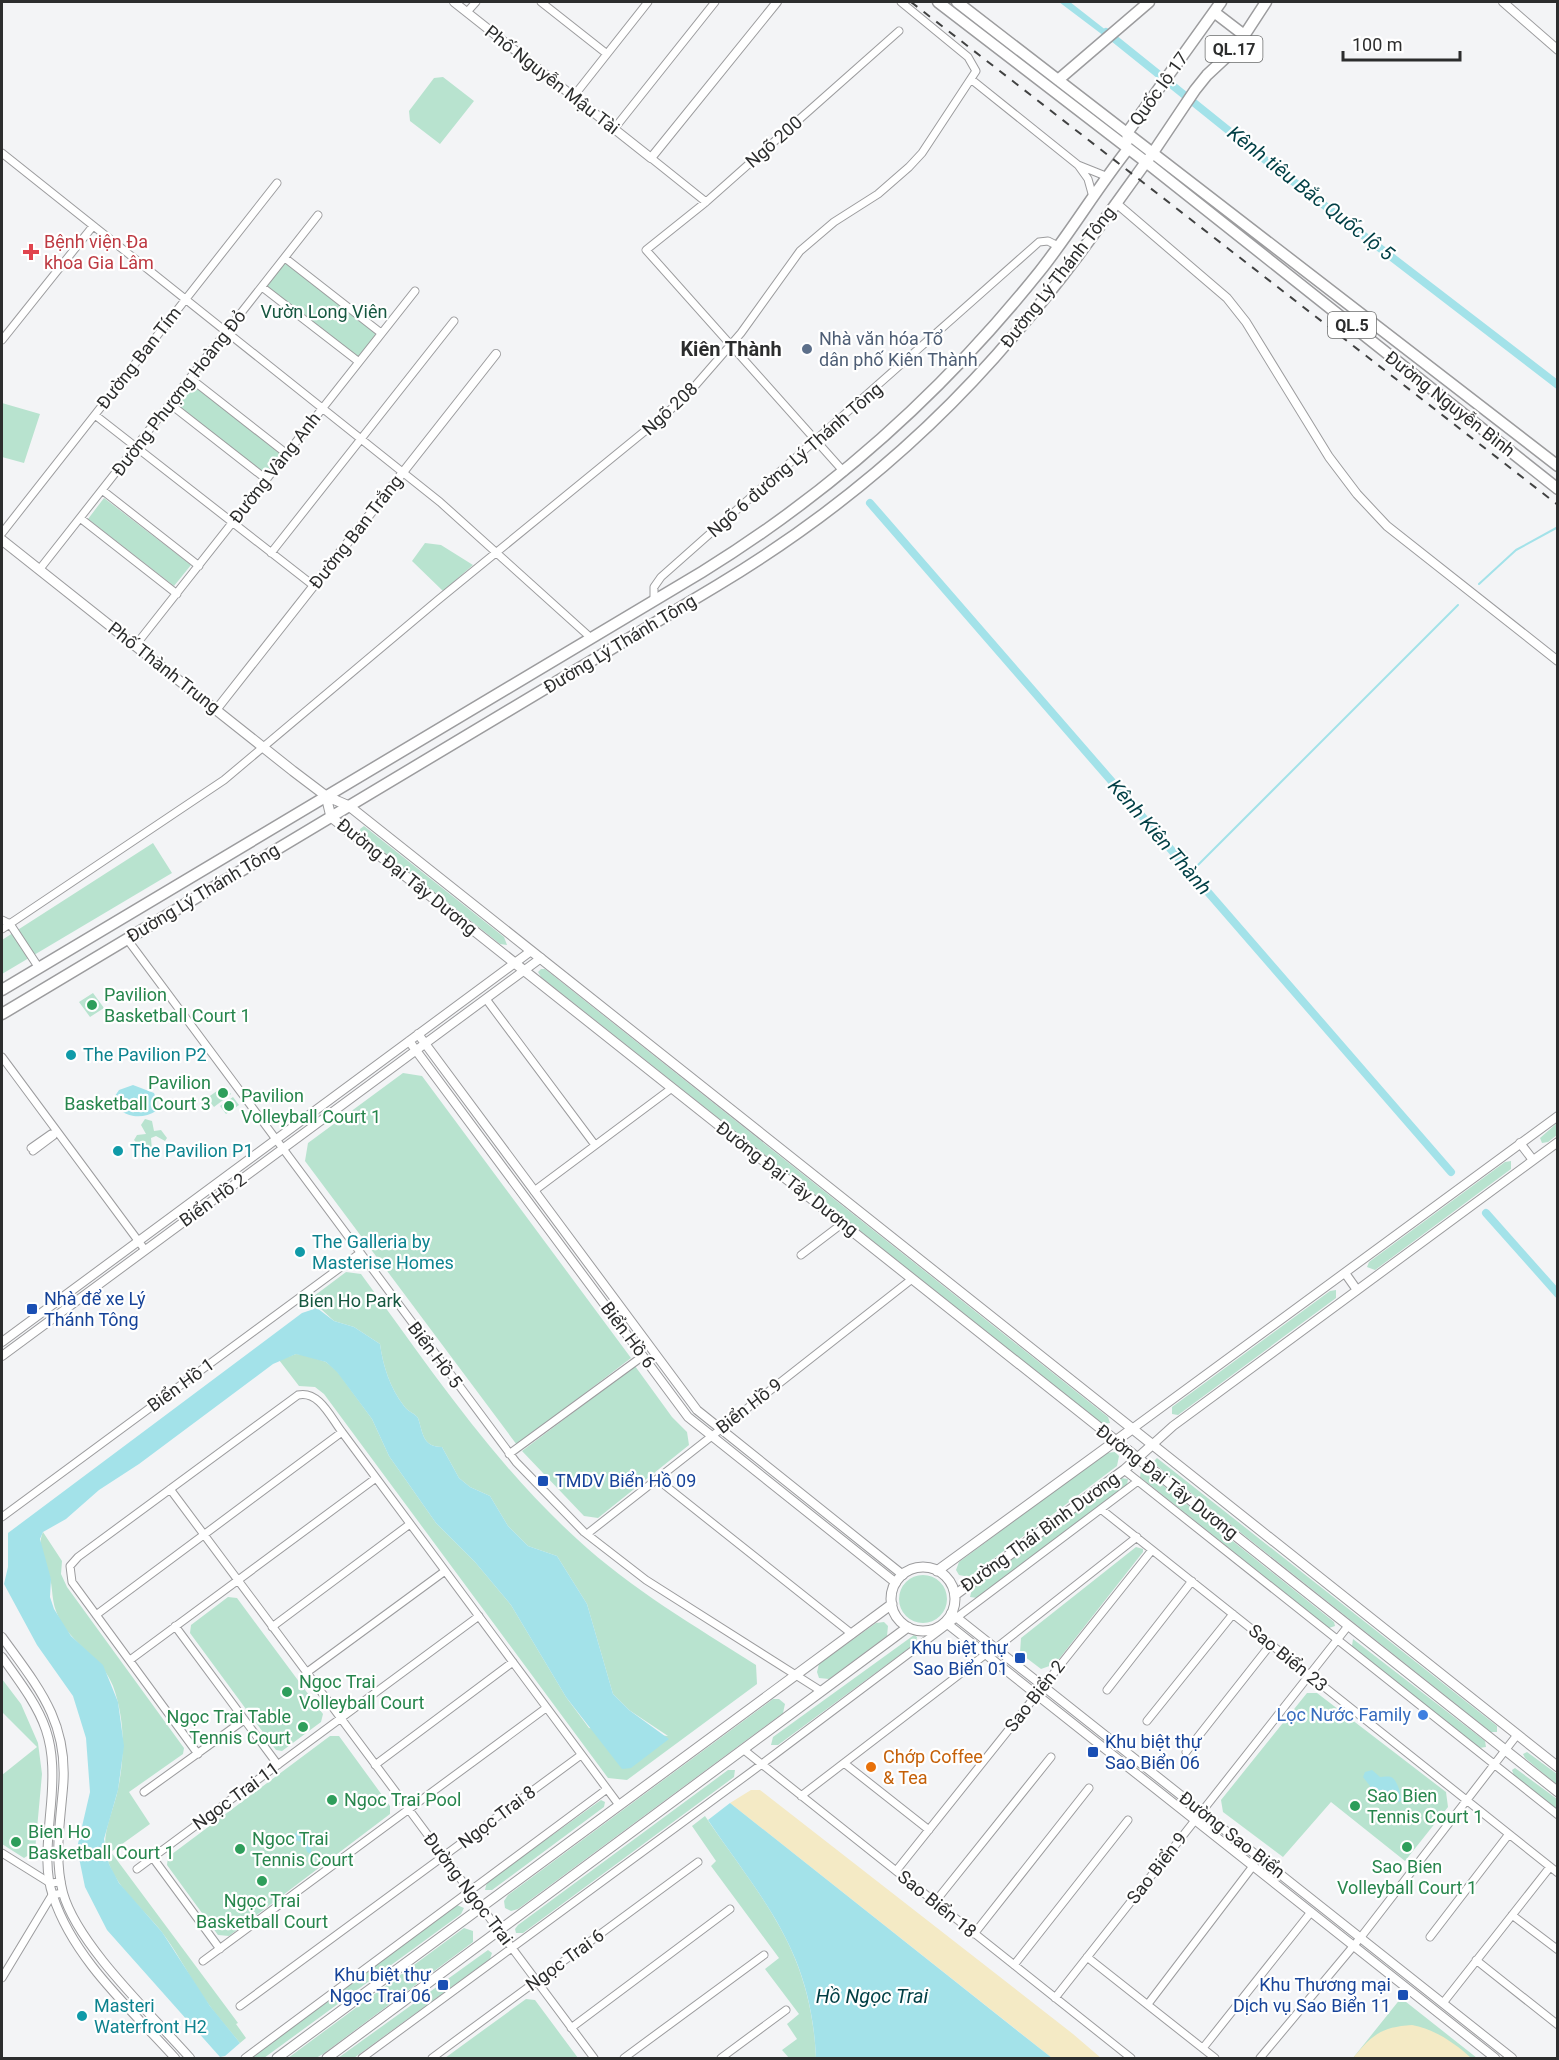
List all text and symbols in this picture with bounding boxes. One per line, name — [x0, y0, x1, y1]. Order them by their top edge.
street label: Phố Nguyễn Mậu Tài — [481, 21, 624, 139]
scale bar — [1343, 24, 1460, 62]
text: 100 m — [1352, 34, 1403, 55]
road number: QL.17 — [1206, 36, 1262, 62]
street label: Quốc lộ 17 — [1125, 48, 1192, 130]
street label: Ngõ 200 — [741, 111, 806, 172]
water label: Kênh tiêu Bắc Quốc lộ 5 — [1223, 120, 1400, 266]
street label: Đường Lý Thánh Tông — [996, 202, 1119, 352]
place label: Bệnh viện Đa khoa Gia Lâm — [44, 231, 154, 273]
marker: Bệnh viện Đa khoa Gia Lâm — [22, 243, 40, 261]
park label: Vườn Long Viên — [261, 301, 387, 322]
street label: Đường Ban Tím — [92, 302, 185, 413]
street label: Đường Phượng Hoàng Đỏ — [107, 305, 250, 480]
road number: QL.5 — [1328, 312, 1376, 338]
place label: Nhà văn hóa Tổ dân phố Kiên Thành — [819, 328, 978, 370]
district label: Kiên Thành — [680, 337, 782, 361]
marker: Nhà văn hóa Tổ dân phố Kiên Thành — [800, 342, 814, 356]
street label: Đường Nguyễn Bình — [1381, 346, 1519, 461]
street label: Ngõ 208 — [638, 378, 702, 440]
street label: Ngõ 6 đường Lý Thánh Tông — [703, 378, 886, 541]
street label: Đường Vàng Anh — [225, 408, 324, 527]
street label: Đường Ban Trắng — [305, 471, 407, 593]
street label: Đường Lý Thánh Tông — [540, 590, 700, 697]
street label: Phố Thành Trung — [104, 617, 224, 718]
water label: Kênh Kiên Thành — [1103, 774, 1217, 900]
street label: Đường Đại Tây Dương — [333, 814, 482, 940]
street label: Đường Lý Thánh Tông — [123, 839, 283, 946]
place label: Pavilion Basketball Court 1 — [104, 984, 251, 1026]
marker: Pavilion Basketball Court 1 — [85, 998, 99, 1012]
place label: The Pavilion P2 — [83, 1044, 207, 1065]
marker: The Pavilion P2 — [64, 1048, 78, 1062]
place label: Pavilion Basketball Court 3 — [64, 1072, 211, 1114]
place label: Pavilion Volleyball Court 1 — [241, 1085, 381, 1127]
marker: Pavilion Basketball Court 3 — [216, 1086, 230, 1100]
marker: Pavilion Volleyball Court 1 — [222, 1099, 236, 1113]
street label: Đường Đại Tây Dương — [712, 1117, 862, 1240]
place label: The Pavilion P1 — [130, 1140, 254, 1161]
marker: The Pavilion P1 — [111, 1144, 125, 1158]
street label: Biển Hồ 2 — [175, 1168, 250, 1231]
place label: The Galleria by Masterise Homes — [312, 1231, 454, 1273]
marker: The Galleria by Masterise Homes — [293, 1245, 307, 1259]
place label: Nhà để xe Lý Thánh Tông — [44, 1288, 146, 1330]
park label: Bien Ho Park — [298, 1290, 403, 1311]
street label: Biển Hồ 6 — [597, 1298, 660, 1372]
marker: Nhà để xe Lý Thánh Tông — [25, 1302, 39, 1316]
street label: Biển Hồ 5 — [404, 1318, 467, 1392]
street label: Biển Hồ 1 — [143, 1353, 218, 1416]
street label: Biển Hồ 9 — [712, 1374, 786, 1438]
street label: Đường Đại Tây Dương — [1092, 1420, 1242, 1543]
street label: Đường Thái Bình Dương — [957, 1467, 1123, 1596]
place label: TMDV Biển Hồ 09 — [555, 1470, 696, 1491]
marker: TMDV Biển Hồ 09 — [536, 1474, 550, 1488]
street label: Sao Biển 23 — [1245, 1620, 1332, 1696]
place label: Khu biệt thự Sao Biển 01 — [911, 1637, 1009, 1679]
marker: Khu biệt thự Sao Biển 01 — [1013, 1651, 1027, 1665]
street label: Sao Biển 2 — [1000, 1656, 1069, 1736]
place label: Ngoc Trai Volleyball Court — [299, 1671, 425, 1713]
marker: Ngoc Trai Volleyball Court — [280, 1685, 294, 1699]
place label: Lọc Nước Family — [1277, 1704, 1411, 1725]
place label: Ngọc Trai Table Tennis Court — [167, 1706, 291, 1748]
marker: Lọc Nước Family — [1416, 1708, 1430, 1722]
marker: Ngọc Trai Table Tennis Court — [296, 1720, 310, 1734]
place label: Khu biệt thự Sao Biển 06 — [1105, 1731, 1203, 1773]
marker: Khu biệt thự Sao Biển 06 — [1086, 1745, 1100, 1759]
place label: Chớp Coffee & Tea — [883, 1746, 983, 1788]
street label: Ngọc Trai 11 — [188, 1757, 283, 1834]
marker: Chớp Coffee & Tea — [864, 1760, 878, 1774]
street label: Ngọc Trai 8 — [454, 1781, 539, 1852]
place label: Sao Bien Tennis Court 1 — [1367, 1785, 1483, 1827]
street label: Đường Sao Biển — [1175, 1787, 1289, 1882]
place label: Ngoc Trai Pool — [344, 1789, 461, 1810]
marker: Ngoc Trai Pool — [325, 1793, 339, 1807]
marker: Sao Bien Tennis Court 1 — [1348, 1799, 1362, 1813]
place label: Bien Ho Basketball Court 1 — [28, 1821, 175, 1863]
place label: Ngoc Trai Tennis Court — [252, 1828, 354, 1870]
street label: Sao Biển 9 — [1122, 1828, 1191, 1908]
street label: Đường Ngọc Trai — [419, 1829, 517, 1949]
marker: Bien Ho Basketball Court 1 — [9, 1835, 23, 1849]
marker: Sao Bien Volleyball Court 1 — [1400, 1840, 1414, 1854]
marker: Ngoc Trai Tennis Court — [233, 1842, 247, 1856]
place label: Sao Bien Volleyball Court 1 — [1337, 1856, 1477, 1898]
street label: Sao Biển 18 — [894, 1866, 981, 1942]
marker: Ngọc Trai Basketball Court — [255, 1874, 269, 1888]
place label: Ngọc Trai Basketball Court — [196, 1890, 328, 1932]
street label: Ngọc Trai 6 — [522, 1924, 608, 1995]
place label: Khu biệt thự Ngọc Trai 06 — [330, 1964, 432, 2006]
place label: Khu Thương mại Dịch vụ Sao Biển 11 — [1233, 1974, 1391, 2016]
marker: Khu biệt thự Ngọc Trai 06 — [436, 1978, 450, 1992]
water label: Hồ Ngọc Trai — [816, 1984, 929, 2008]
marker: Khu Thương mại Dịch vụ Sao Biển 11 — [1396, 1988, 1410, 2002]
place label: Masteri Waterfront H2 — [94, 1995, 207, 2037]
marker: Masteri Waterfront H2 — [75, 2009, 89, 2023]

